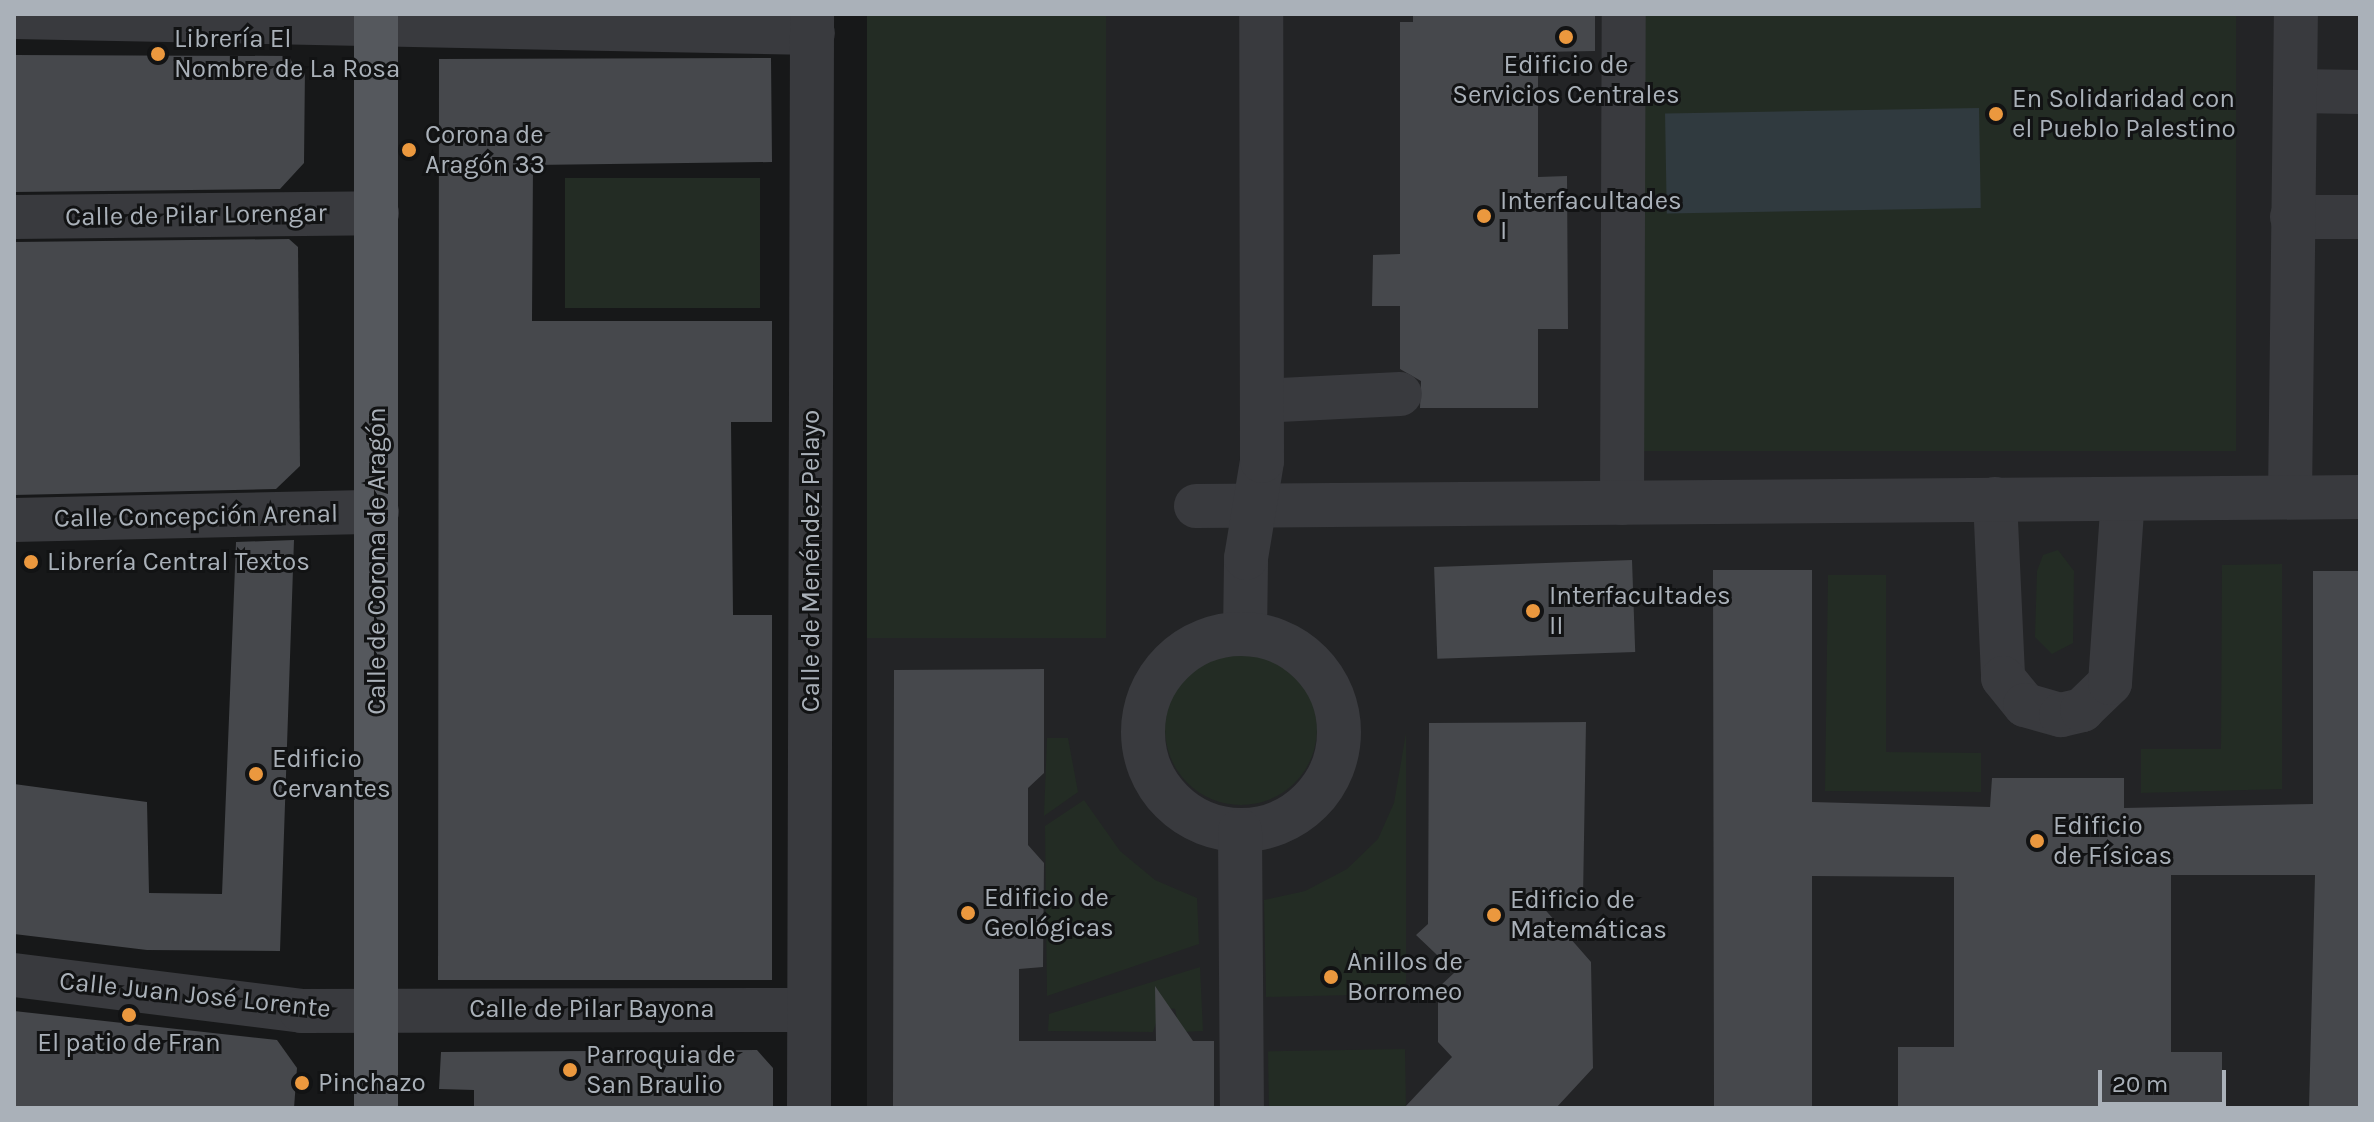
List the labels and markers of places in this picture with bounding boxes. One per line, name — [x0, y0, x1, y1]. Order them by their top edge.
place label: Librería El Nombre de La Rosa — [174, 23, 400, 84]
marker: Edificio de Servicios Centrales — [1557, 28, 1575, 46]
marker: Librería El Nombre de La Rosa — [149, 45, 167, 63]
place label: Edificio de Servicios Centrales — [1452, 49, 1680, 110]
place label: En Solidaridad con el Pueblo Palestino — [2012, 83, 2236, 144]
marker: En Solidaridad con el Pueblo Palestino — [1987, 105, 2005, 123]
place label: Corona de Aragón 33 — [425, 119, 545, 180]
marker: Corona de Aragón 33 — [400, 141, 418, 159]
place label: Interfacultades I — [1500, 185, 1682, 246]
marker: Interfacultades I — [1475, 207, 1493, 225]
place label: Librería Central Textos — [47, 546, 310, 578]
marker: Librería Central Textos — [22, 553, 40, 571]
place label: Interfacultades II — [1549, 580, 1731, 642]
marker: Interfacultades II — [1524, 602, 1542, 620]
place label: Edificio Cervantes — [272, 743, 391, 804]
marker: Edificio Cervantes — [247, 765, 265, 783]
place label: Edificio de Físicas — [2053, 810, 2172, 872]
marker: Edificio de Físicas — [2028, 832, 2046, 850]
place label: Edificio de Geológicas — [984, 882, 1114, 944]
place label: Edificio de Matemáticas — [1510, 884, 1667, 946]
marker: Edificio de Geológicas — [959, 904, 977, 922]
marker: Edificio de Matemáticas — [1485, 906, 1503, 924]
place label: Anillos de Borromeo — [1347, 946, 1463, 1008]
marker: Anillos de Borromeo — [1322, 968, 1340, 986]
marker: El patio de Fran — [120, 1006, 138, 1024]
place label: El patio de Fran — [37, 1027, 221, 1059]
place label: Parroquia de San Braulio — [586, 1039, 736, 1100]
marker: Parroquia de San Braulio — [561, 1061, 579, 1079]
place label: Pinchazo — [318, 1067, 426, 1099]
marker: Pinchazo — [293, 1074, 311, 1092]

